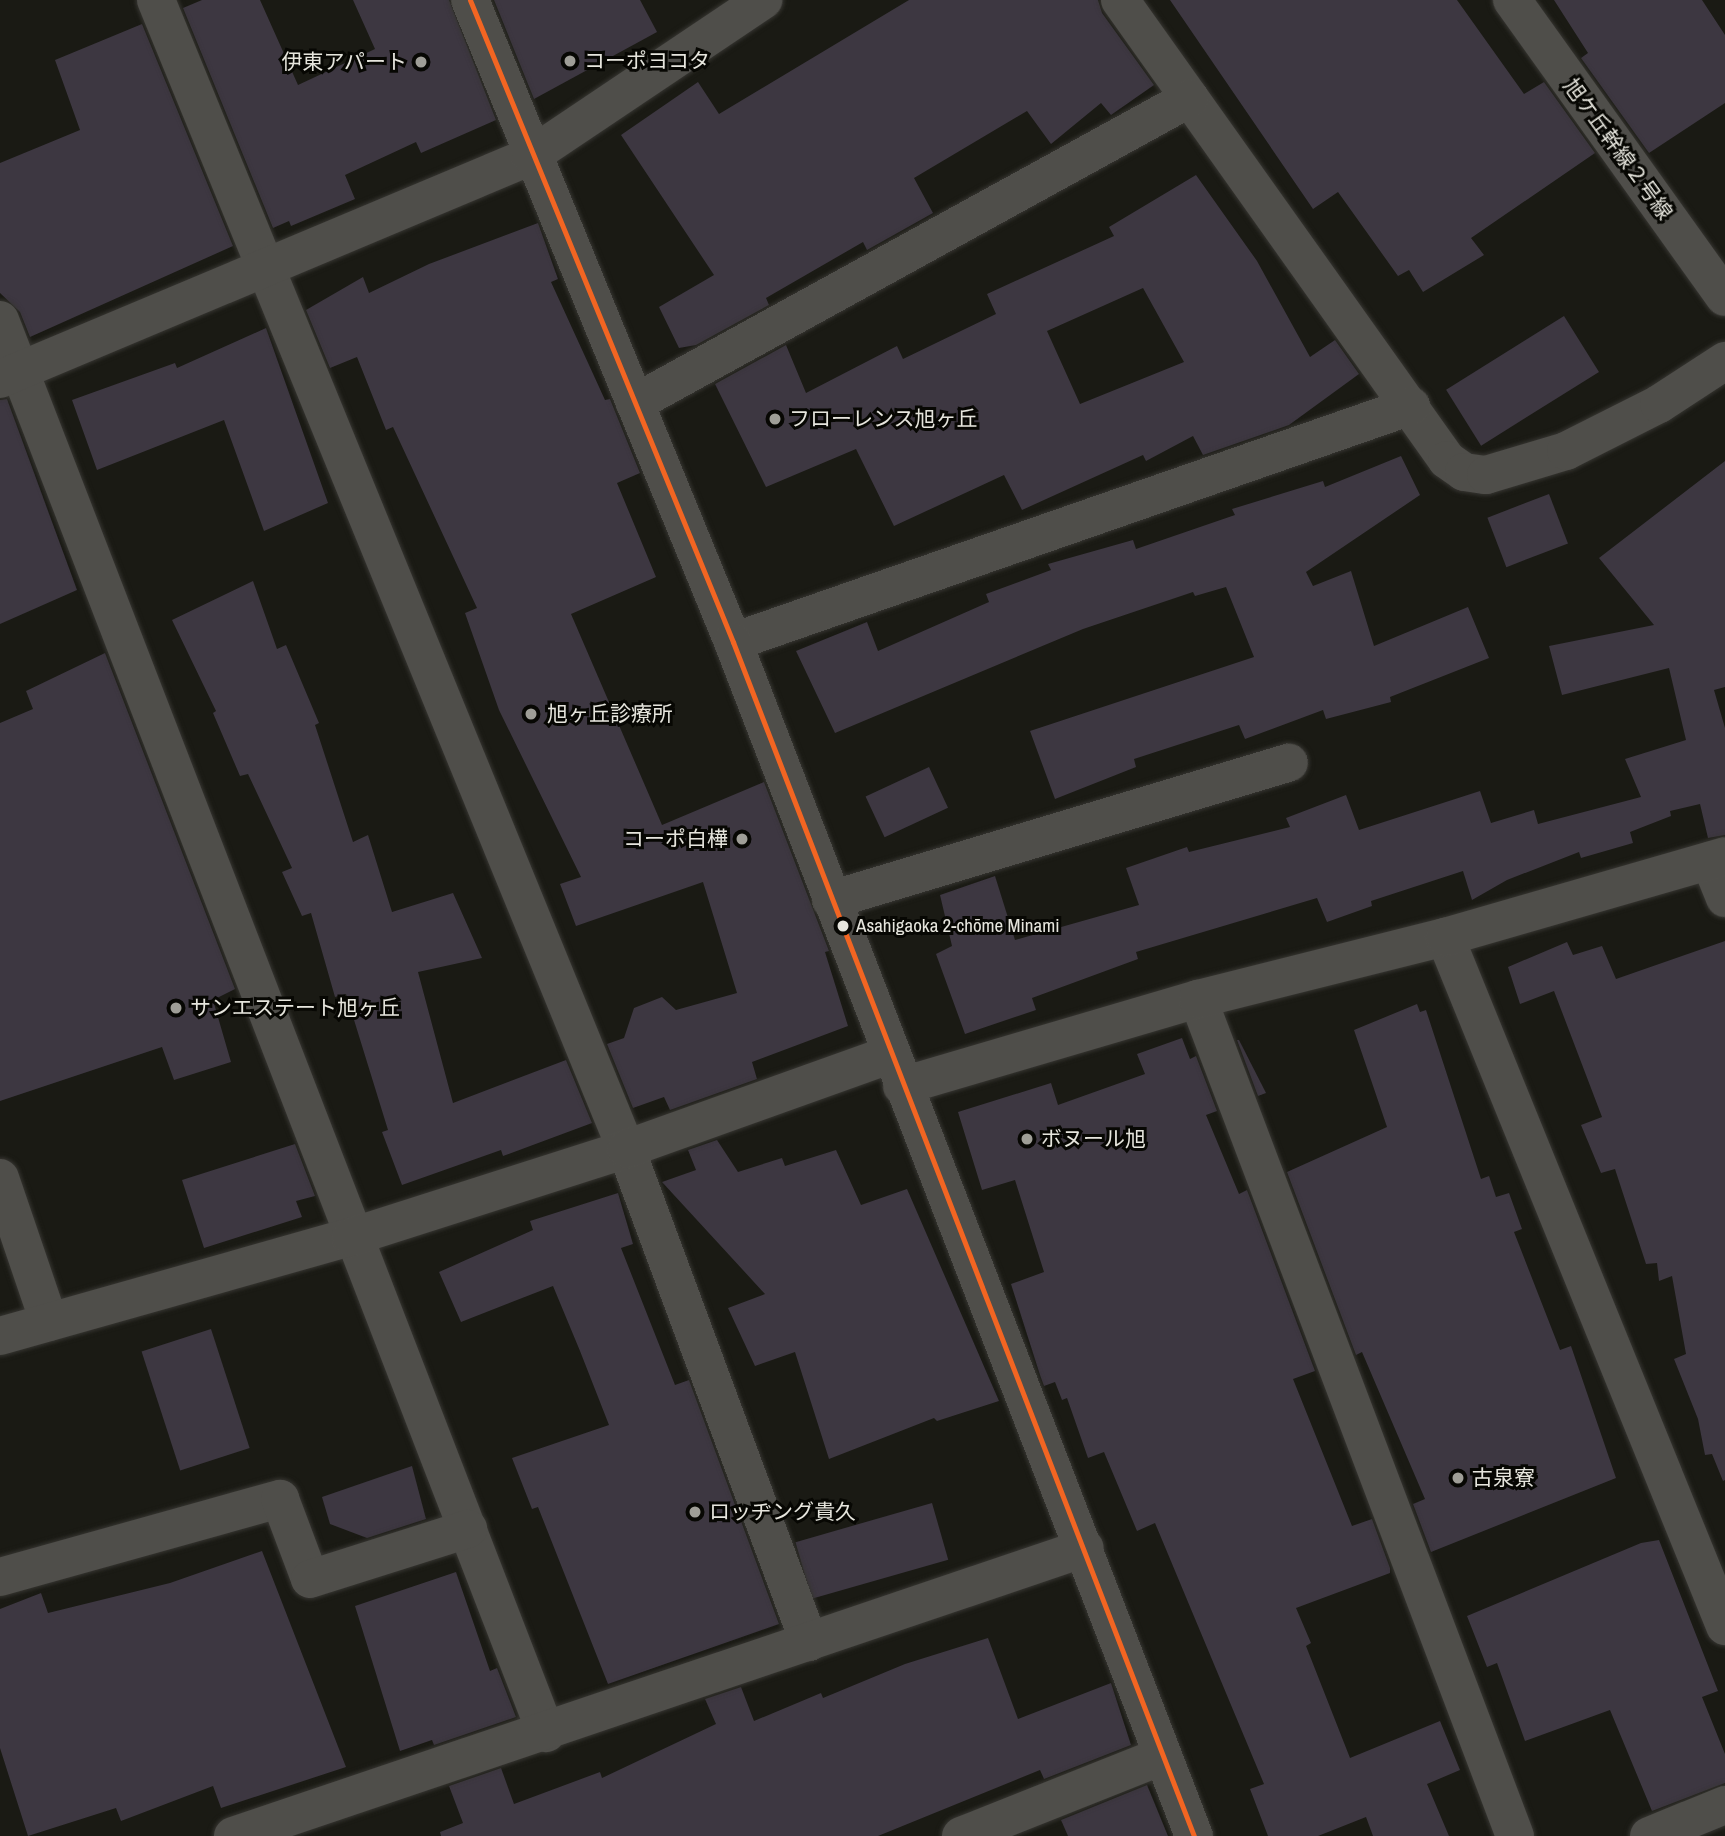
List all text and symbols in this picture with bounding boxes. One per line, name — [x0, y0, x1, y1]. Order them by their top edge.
place label: コーポヨコタ — [584, 48, 710, 74]
place label: 伊東アパート — [281, 49, 407, 75]
marker: コーポヨコタ — [562, 53, 578, 69]
marker: 伊東アパート — [413, 54, 429, 70]
street label: 旭ケ丘幹線２号線 — [1558, 74, 1678, 224]
place label: フローレンス旭ヶ丘 — [789, 406, 978, 432]
marker: フローレンス旭ヶ丘 — [767, 411, 783, 427]
place label: 旭ヶ丘診療所 — [547, 701, 673, 727]
marker: 旭ヶ丘診療所 — [521, 704, 541, 724]
place label: コーポ白樺 — [623, 826, 728, 852]
marker: コーポ白樺 — [734, 831, 750, 847]
place label: Asahigaoka 2-chōme Minami — [856, 915, 1060, 937]
marker: Asahigaoka 2-chōme Minami — [836, 919, 850, 933]
place label: サンエステート旭ヶ丘 — [190, 995, 400, 1021]
marker: サンエステート旭ヶ丘 — [168, 1000, 184, 1016]
place label: ボヌール旭 — [1041, 1126, 1146, 1152]
marker: ボヌール旭 — [1019, 1131, 1035, 1147]
place label: 古泉寮 — [1472, 1465, 1535, 1491]
marker: 古泉寮 — [1450, 1470, 1466, 1486]
place label: ロッヂング貴久 — [709, 1499, 856, 1525]
marker: ロッヂング貴久 — [687, 1504, 703, 1520]

